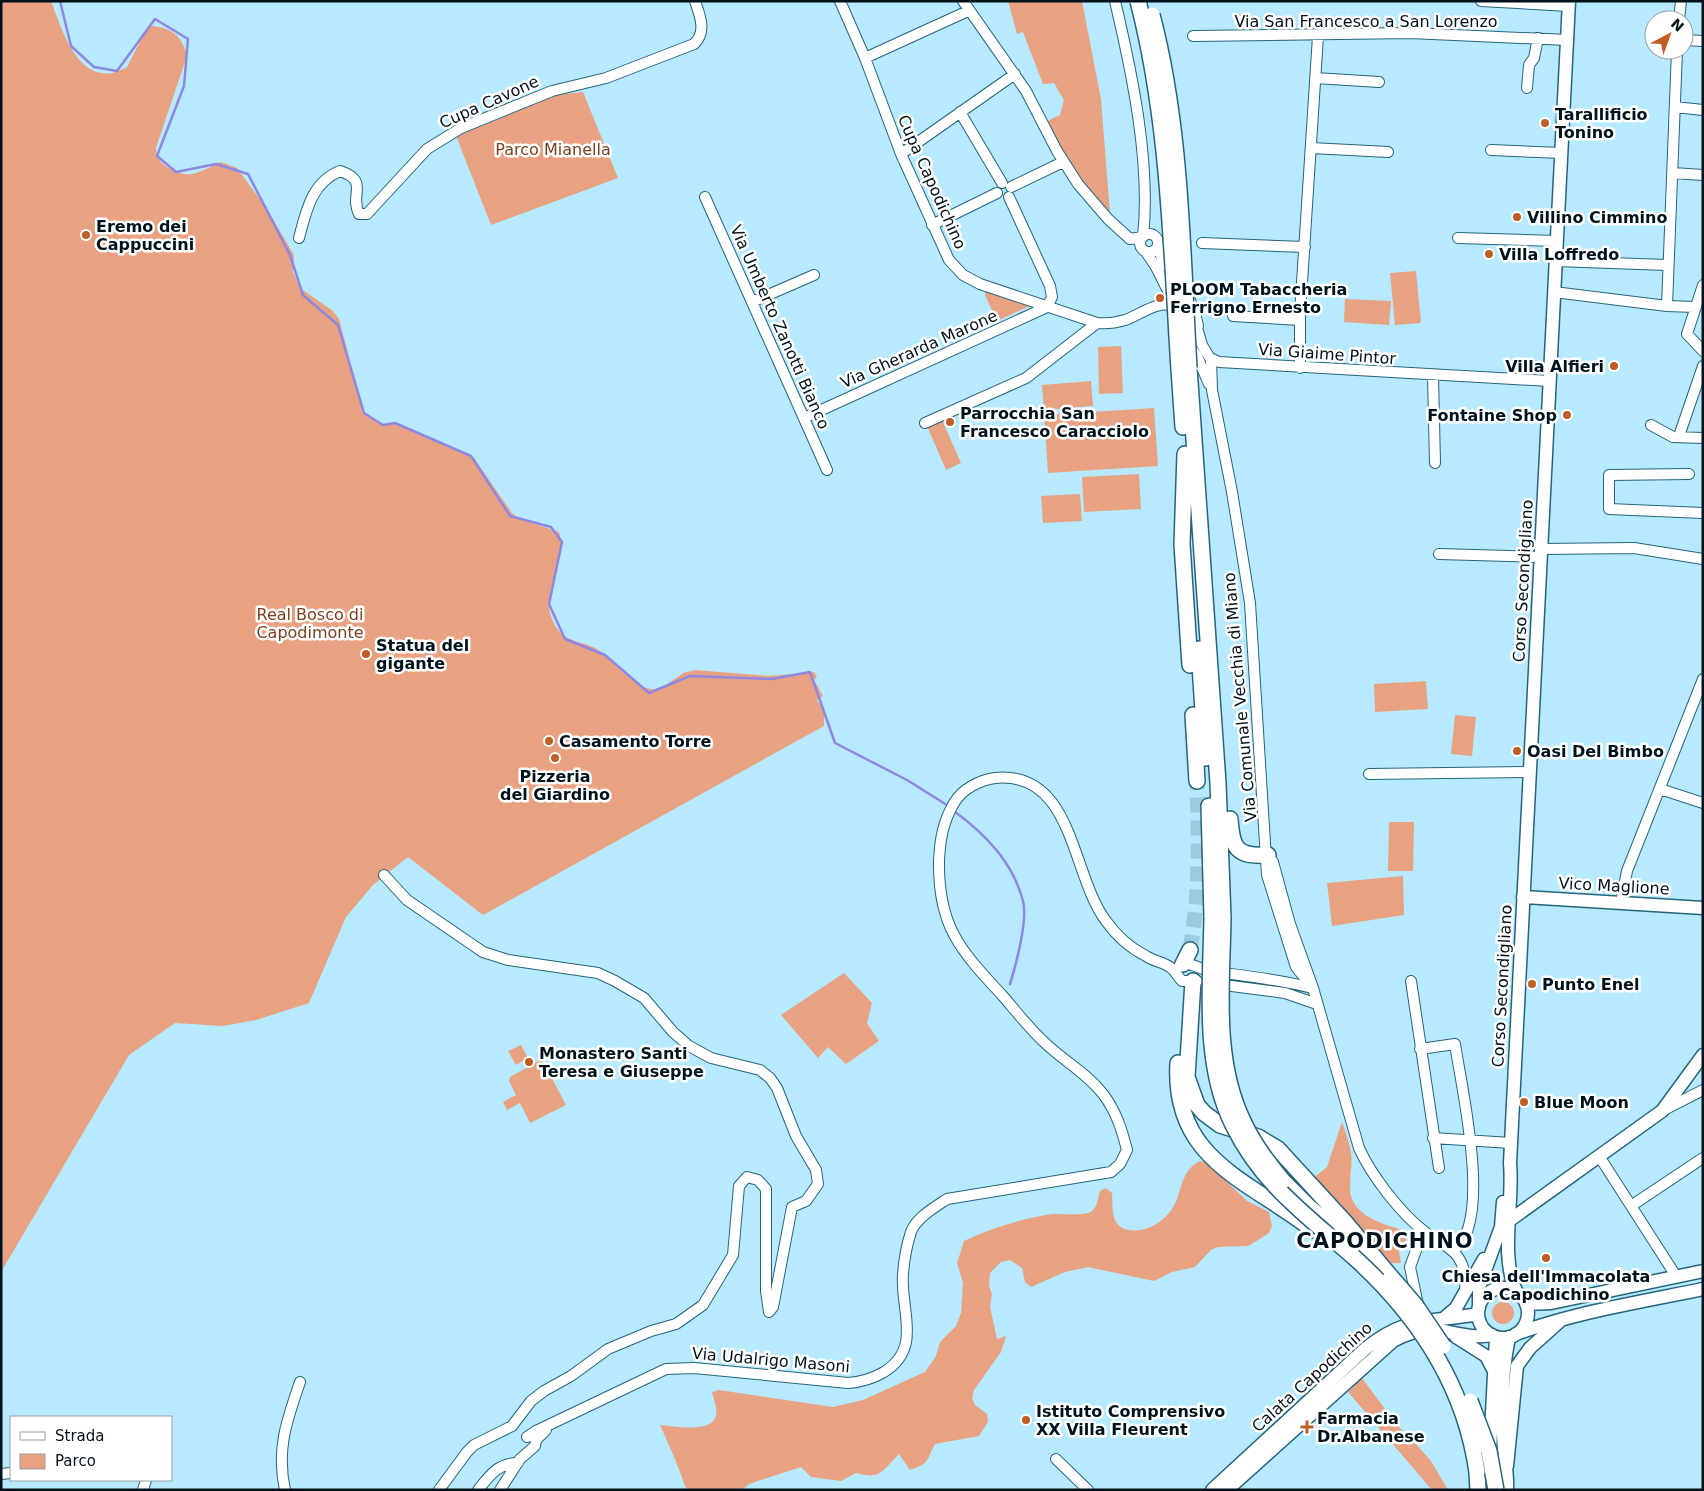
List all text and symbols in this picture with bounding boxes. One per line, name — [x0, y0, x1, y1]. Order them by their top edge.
north arrow — [1644, 10, 1694, 60]
street label: Via San Francesco a San Lorenzo — [1234, 12, 1498, 31]
text: N — [1668, 15, 1687, 35]
street label: Cupa Cavone — [436, 72, 542, 132]
place label: Tarallificio Tonino — [1555, 105, 1648, 142]
street label: Cupa Capodichino — [894, 112, 970, 252]
marker: Tarallificio Tonino — [1539, 117, 1551, 129]
park label: Parco Mianella — [495, 140, 611, 159]
place label: Villino Cimmino — [1527, 208, 1667, 227]
marker: Villino Cimmino — [1511, 211, 1523, 223]
place label: Eremo dei Cappuccini — [96, 217, 194, 254]
street label: Via Umberto Zanotti Bianco — [726, 222, 834, 432]
marker: Eremo dei Cappuccini — [80, 229, 92, 241]
place label: Villa Loffredo — [1499, 245, 1619, 264]
marker: Villa Loffredo — [1483, 248, 1495, 260]
place label: PLOOM Tabaccheria Ferrigno Ernesto — [1170, 280, 1347, 317]
marker: PLOOM Tabaccheria Ferrigno Ernesto — [1154, 292, 1166, 304]
street label: Via Gherarda Marone — [838, 306, 1000, 392]
street label: Via Giaime Pintor — [1257, 340, 1397, 368]
place label: Villa Alfieri — [1505, 357, 1604, 376]
marker: Villa Alfieri — [1608, 360, 1620, 372]
place label: Parrocchia San Francesco Caracciolo — [960, 404, 1149, 441]
place label: Fontaine Shop — [1427, 406, 1557, 425]
marker: Fontaine Shop — [1561, 409, 1573, 421]
marker: Parrocchia San Francesco Caracciolo — [944, 416, 956, 428]
street label: Corso Secondigliano — [1509, 499, 1537, 663]
street label: Via Comunale Vecchia di Miano — [1220, 572, 1260, 822]
park label: Real Bosco di Capodimonte — [256, 605, 364, 642]
place label: Statua del gigante — [376, 636, 469, 673]
marker: Statua del gigante — [360, 648, 372, 660]
place label: Casamento Torre — [559, 732, 712, 751]
marker: Casamento Torre — [543, 735, 555, 747]
place label: Oasi Del Bimbo — [1527, 742, 1664, 761]
marker: Oasi Del Bimbo — [1511, 745, 1523, 757]
marker: Pizzeria del Giardino — [549, 752, 561, 764]
place label: Pizzeria del Giardino — [500, 767, 610, 804]
street label: Vico Maglione — [1558, 874, 1670, 898]
street label: Corso Secondigliano — [1488, 904, 1516, 1068]
place label: Punto Enel — [1542, 975, 1639, 994]
marker: Punto Enel — [1526, 978, 1538, 990]
place label: Monastero Santi Teresa e Giuseppe — [539, 1044, 704, 1081]
marker: Monastero Santi Teresa e Giuseppe — [523, 1056, 535, 1068]
place label: Blue Moon — [1534, 1093, 1629, 1112]
marker: Blue Moon — [1518, 1096, 1530, 1108]
district label: CAPODICHINO — [1296, 1229, 1474, 1253]
marker: Chiesa dell'Immacolata a Capodichino — [1540, 1252, 1552, 1264]
place label: Chiesa dell'Immacolata a Capodichino — [1442, 1267, 1650, 1304]
street label: Calata Capodichino — [1248, 1318, 1376, 1436]
street label: Via Udalrigo Masoni — [691, 1344, 851, 1376]
place label: Istituto Comprensivo XX Villa Fleurent — [1036, 1402, 1225, 1439]
place label: Farmacia Dr.Albanese — [1317, 1409, 1425, 1446]
marker: Istituto Comprensivo XX Villa Fleurent — [1020, 1414, 1032, 1426]
legend — [10, 1416, 172, 1481]
marker: Farmacia Dr.Albanese — [1301, 1421, 1313, 1433]
text: Strada — [55, 1427, 104, 1445]
text: Parco — [55, 1452, 96, 1470]

